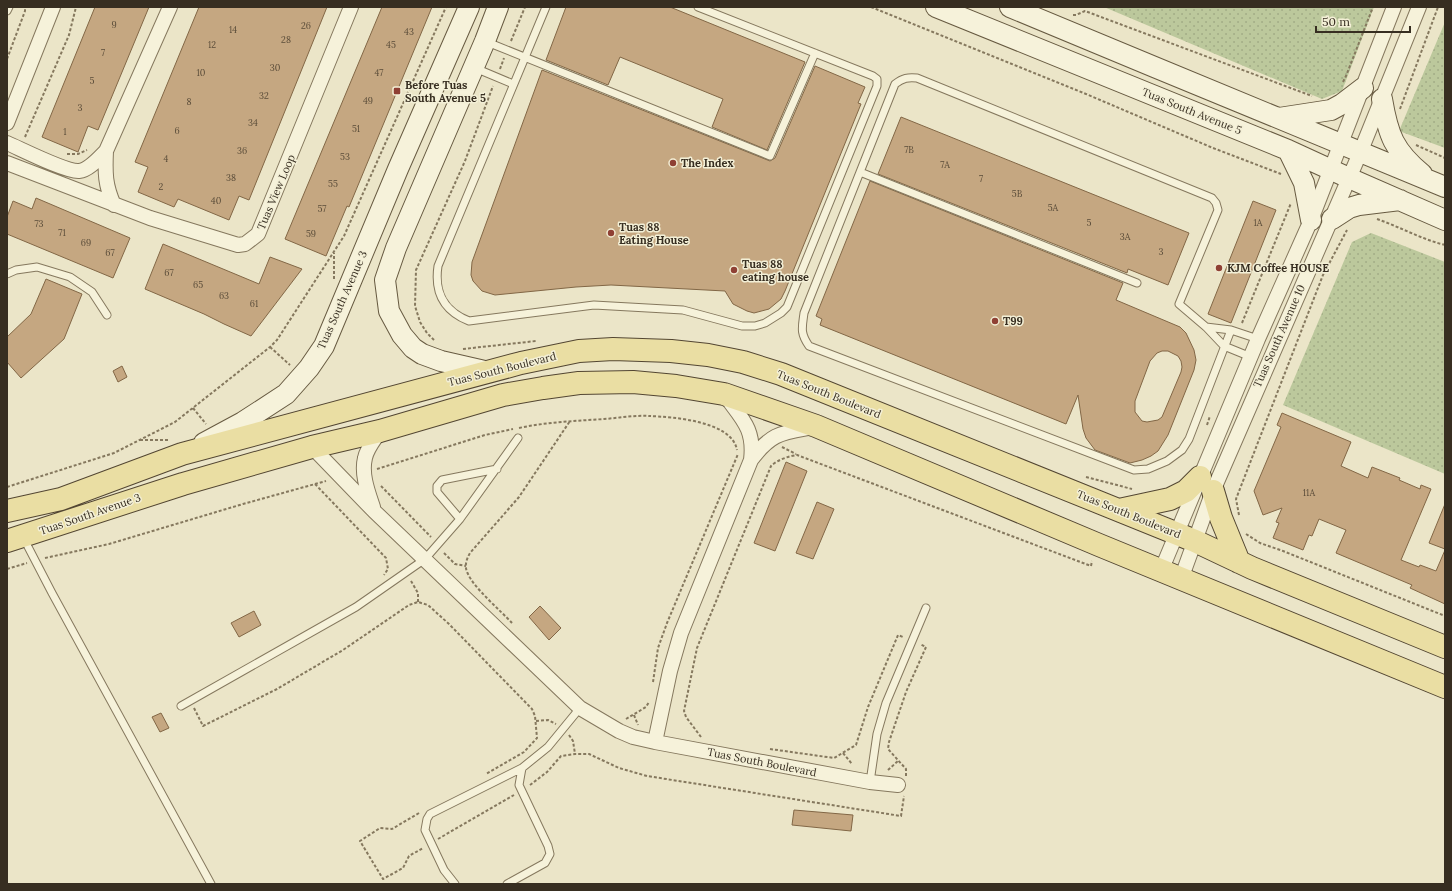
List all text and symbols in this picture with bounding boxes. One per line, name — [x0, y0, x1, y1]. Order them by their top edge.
scale bar — [1316, 8, 1410, 34]
text: 50 m — [1322, 14, 1350, 29]
house number: 9 — [111, 19, 117, 30]
house number: 26 — [301, 20, 311, 31]
house number: 14 — [229, 24, 237, 35]
house number: 43 — [404, 26, 414, 37]
house number: 28 — [281, 34, 291, 45]
house number: 12 — [208, 39, 216, 50]
house number: 45 — [386, 39, 396, 50]
house number: 7 — [101, 47, 105, 58]
house number: 30 — [270, 62, 281, 73]
house number: 10 — [197, 67, 206, 78]
house number: 47 — [374, 67, 384, 78]
house number: 5 — [90, 75, 95, 86]
place label: Before Tuas South Avenue 5 — [405, 78, 486, 105]
street label: Tuas South Avenue 5 — [1140, 85, 1244, 137]
marker: Before Tuas South Avenue 5 — [392, 86, 402, 96]
house number: 32 — [259, 90, 269, 101]
house number: 49 — [363, 95, 373, 106]
house number: 8 — [186, 96, 192, 107]
house number: 3 — [77, 102, 83, 113]
house number: 34 — [248, 117, 258, 128]
house number: 51 — [352, 123, 360, 134]
house number: 6 — [174, 125, 180, 136]
house number: 1 — [63, 126, 67, 137]
house number: 7B — [904, 144, 914, 155]
house number: 36 — [237, 145, 247, 156]
house number: 53 — [340, 151, 350, 162]
street label: Tuas View Loop — [254, 152, 298, 232]
house number: 4 — [164, 153, 169, 164]
place label: The Index — [681, 156, 733, 170]
marker: The Index — [668, 158, 678, 168]
house number: 7A — [940, 159, 950, 170]
house number: 38 — [226, 172, 236, 183]
house number: 7 — [979, 173, 983, 184]
house number: 55 — [328, 178, 338, 189]
house number: 2 — [159, 181, 164, 192]
house number: 5B — [1012, 188, 1023, 199]
house number: 40 — [211, 195, 222, 206]
house number: 5A — [1048, 202, 1059, 213]
house number: 57 — [317, 203, 327, 214]
house number: 5 — [1087, 217, 1092, 228]
house number: 1A — [1253, 217, 1263, 228]
house number: 73 — [34, 218, 44, 229]
place label: Tuas 88 Eating House — [619, 220, 689, 247]
house number: 71 — [58, 227, 66, 238]
house number: 59 — [306, 228, 316, 239]
marker: Tuas 88 Eating House — [606, 228, 616, 238]
house number: 3A — [1120, 231, 1131, 242]
house number: 69 — [81, 237, 91, 248]
house number: 3 — [1158, 246, 1164, 257]
house number: 67 — [105, 247, 115, 258]
street label: Tuas South Avenue 3 — [314, 249, 370, 351]
place label: Tuas 88 eating house — [742, 257, 809, 284]
place label: KJM Coffee HOUSE — [1227, 261, 1329, 275]
marker: KJM Coffee HOUSE — [1214, 263, 1224, 273]
marker: Tuas 88 eating house — [729, 265, 739, 275]
house number: 67 — [164, 267, 174, 278]
house number: 65 — [193, 279, 203, 290]
street label: Tuas South Avenue 10 — [1250, 282, 1308, 390]
house number: 63 — [219, 290, 229, 301]
house number: 61 — [250, 298, 258, 309]
place label: T99 — [1003, 314, 1023, 328]
marker: T99 — [990, 316, 1000, 326]
street label: Tuas South Boulevard — [446, 349, 558, 389]
street label: Tuas South Boulevard — [775, 367, 884, 421]
street label: Tuas South Boulevard — [1075, 487, 1184, 541]
house number: 11A — [1303, 487, 1316, 498]
street label: Tuas South Avenue 3 — [37, 490, 143, 538]
street label: Tuas South Boulevard — [706, 745, 818, 780]

